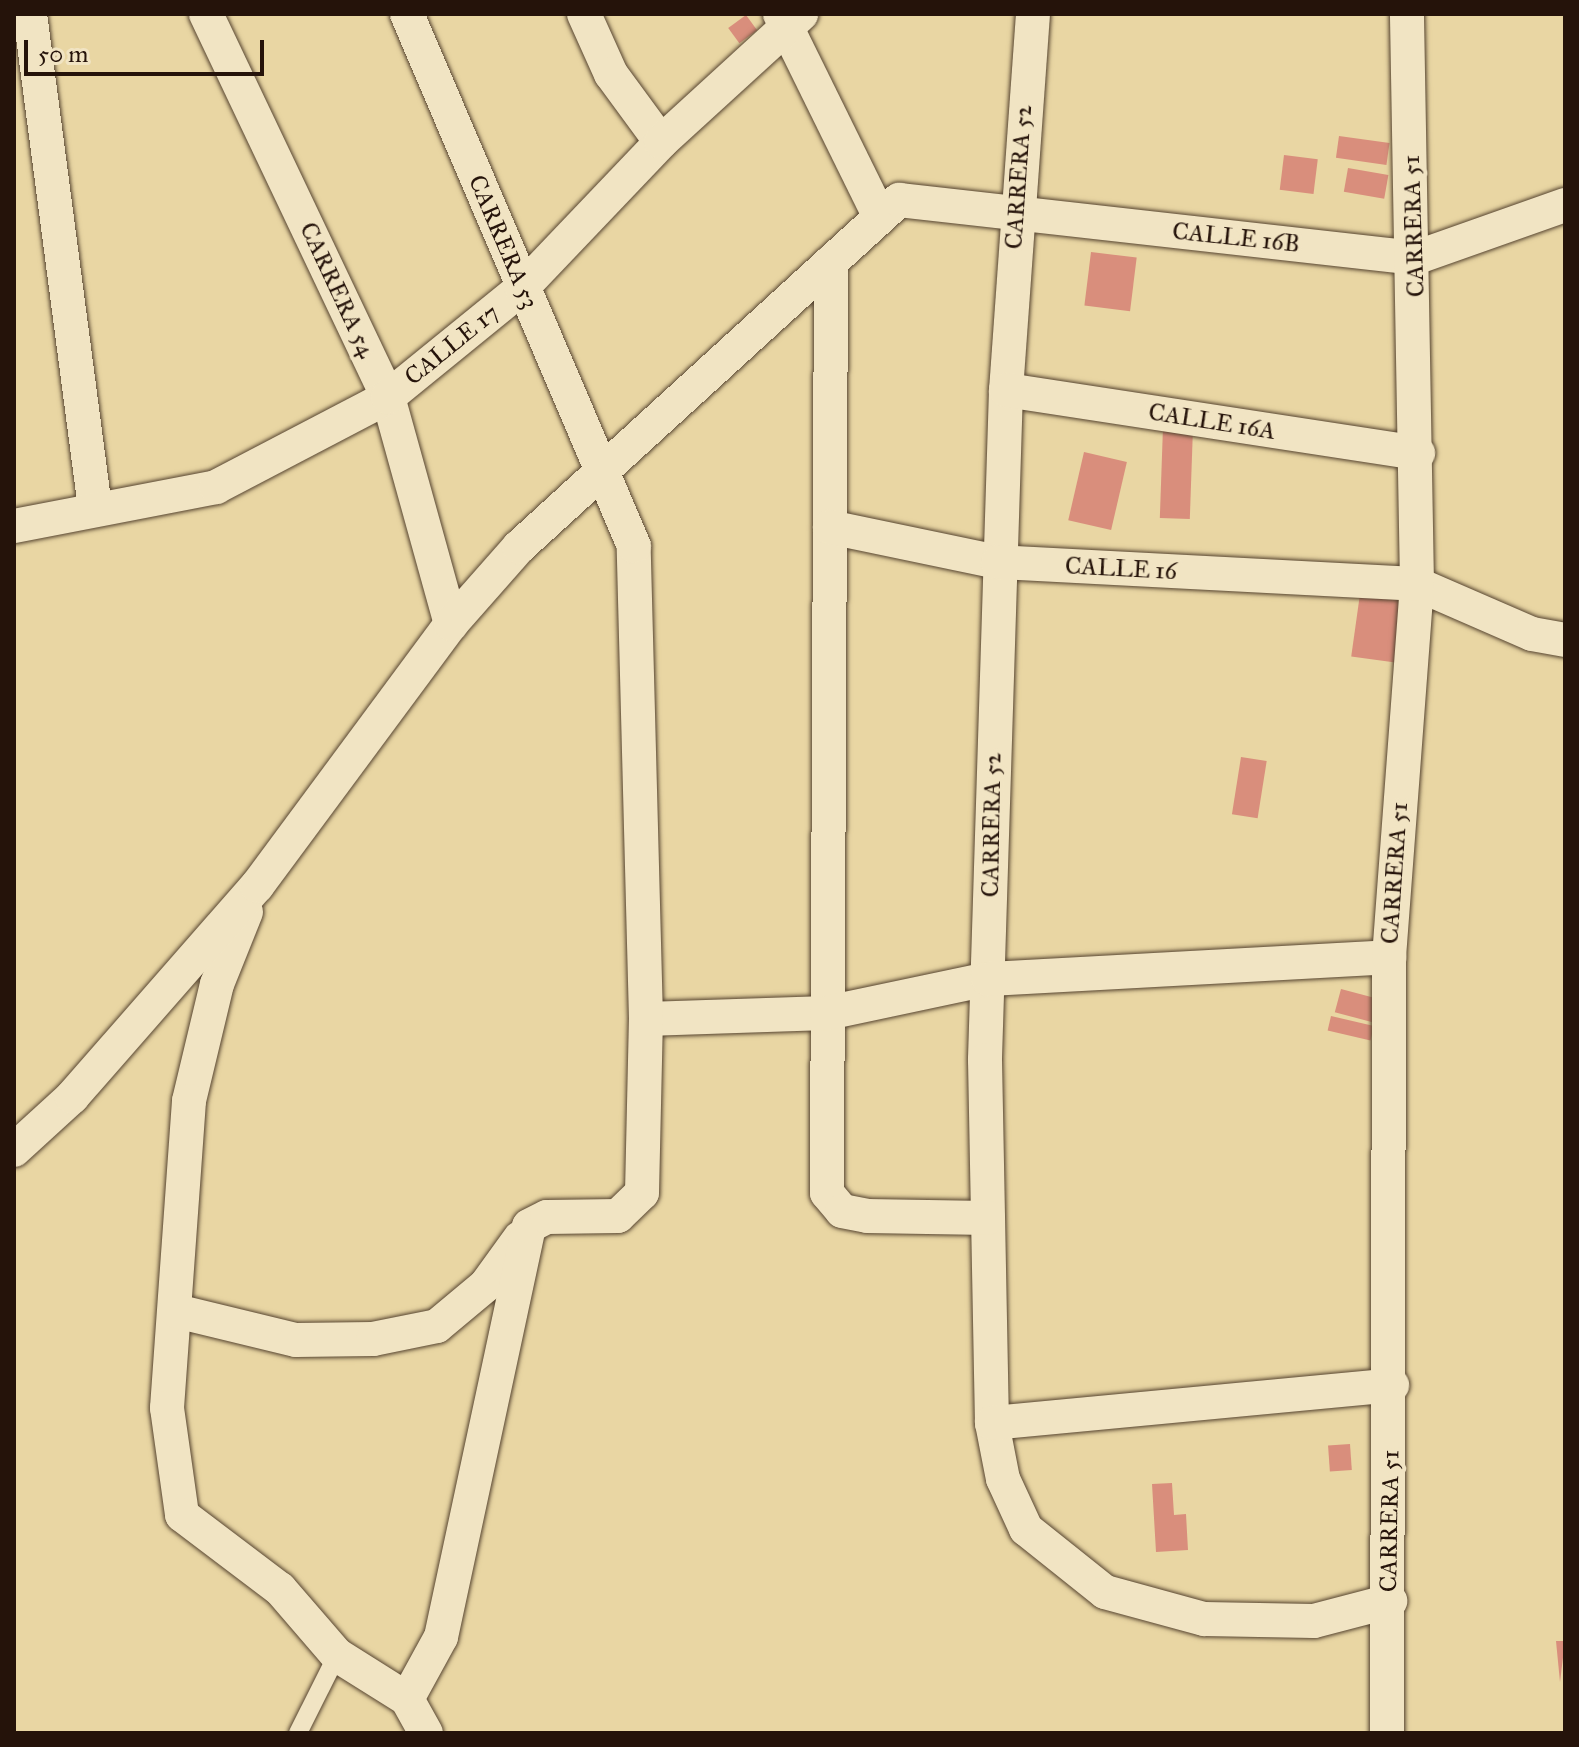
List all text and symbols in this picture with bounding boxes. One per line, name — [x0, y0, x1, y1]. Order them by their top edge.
scale bar — [28, 24, 268, 74]
text: 50 m — [38, 39, 88, 69]
street label: CARRERA 52 — [1000, 104, 1038, 250]
street label: CARRERA 51 — [1397, 154, 1431, 298]
street label: CARRERA 53 — [462, 171, 544, 313]
street label: CALLE 16B — [1171, 217, 1301, 259]
street label: CARRERA 54 — [293, 218, 381, 362]
street label: CALLE 17 — [399, 298, 505, 392]
street label: CALLE 16A — [1146, 398, 1278, 446]
street label: CALLE 16 — [1064, 552, 1178, 586]
street label: CARRERA 52 — [976, 752, 1008, 898]
street label: CARRERA 51 — [1376, 801, 1414, 945]
street label: CARRERA 51 — [1374, 1450, 1406, 1592]

